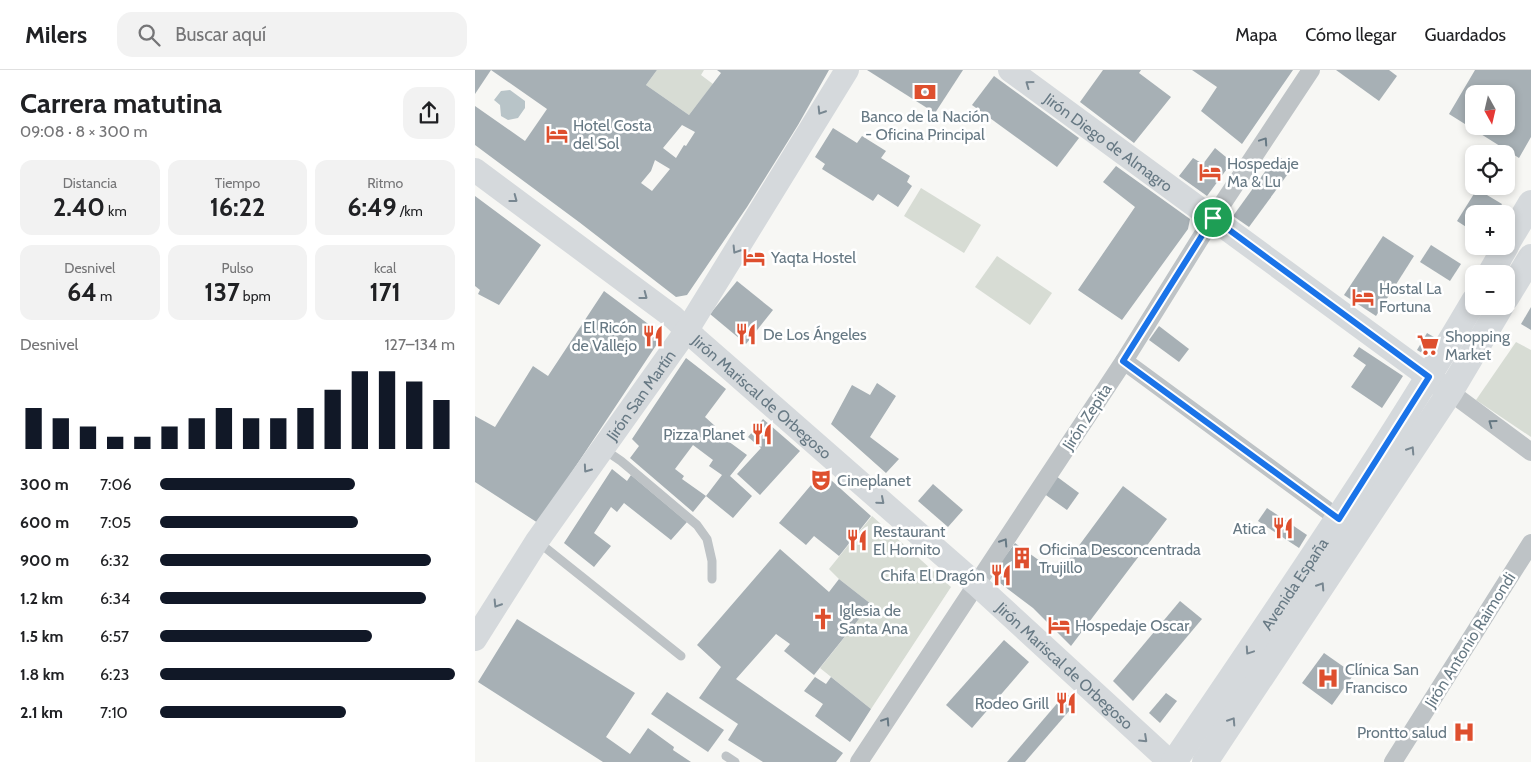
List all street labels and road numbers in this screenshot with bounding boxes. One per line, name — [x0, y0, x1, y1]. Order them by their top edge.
street label: Jirón Diego de Almagro — [1040, 88, 1177, 196]
street label: Jirón Mariscal de Orbegoso — [688, 330, 836, 463]
street label: Jirón San Martín — [602, 346, 679, 445]
street label: Jirón Zepita — [1058, 380, 1116, 455]
street label: Avenida España — [1257, 534, 1332, 633]
street label: Jirón Antonio Raimondi — [1420, 569, 1519, 712]
street label: Jirón Mariscal de Orbegoso — [992, 597, 1137, 733]

